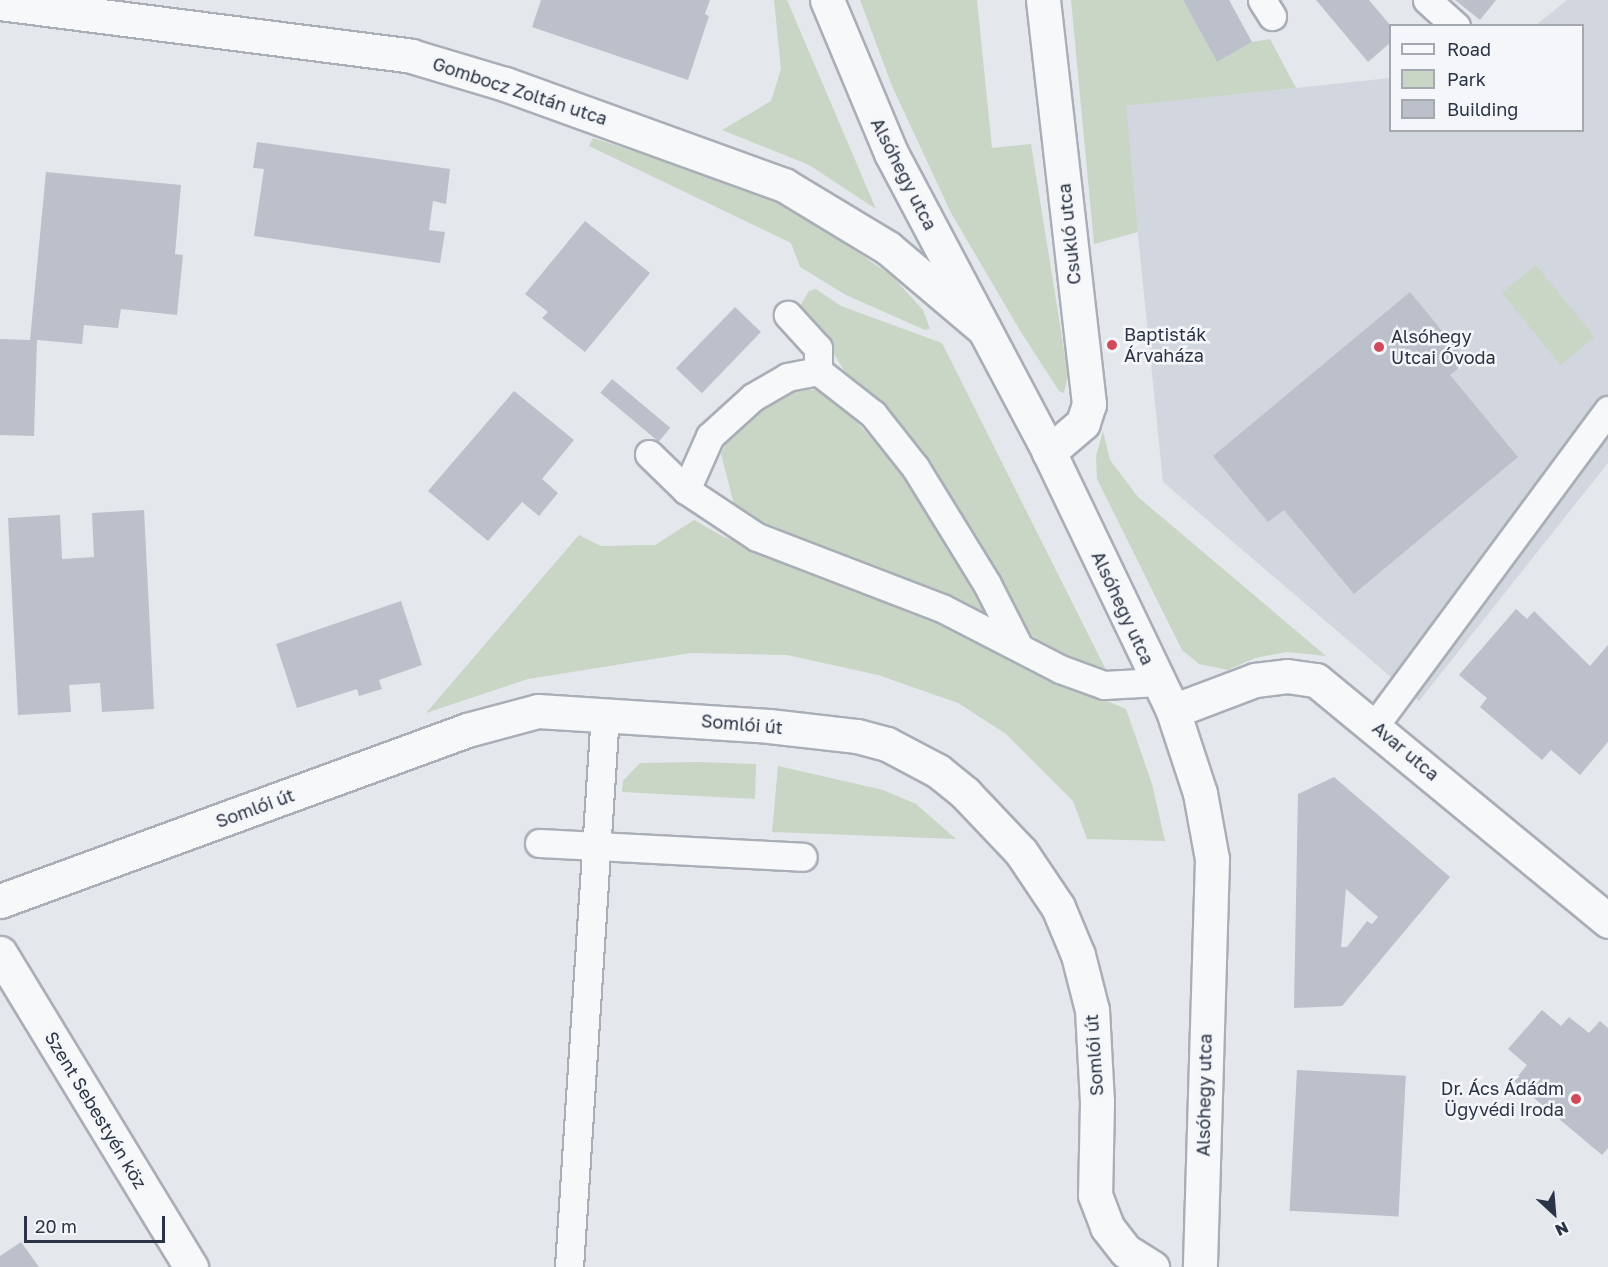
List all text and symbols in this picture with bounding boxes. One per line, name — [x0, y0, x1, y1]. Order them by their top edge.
legend — [1389, 24, 1584, 132]
text: Road — [1447, 38, 1491, 60]
street label: Gombocz Zoltán utca — [430, 53, 610, 129]
text: Park — [1447, 68, 1486, 90]
text: Building — [1447, 98, 1518, 120]
street label: Alsóhegy utca — [866, 114, 942, 234]
street label: Csukló utca — [1053, 182, 1085, 286]
place label: Baptisták Árvaháza — [1124, 324, 1206, 366]
place label: Alsóhegy Utcai Óvoda — [1391, 326, 1496, 368]
marker: Baptisták Árvaháza — [1105, 338, 1119, 352]
marker: Alsóhegy Utcai Óvoda — [1372, 340, 1386, 354]
street label: Alsóhegy utca — [1087, 548, 1159, 668]
street label: Somlói út — [700, 710, 784, 738]
street label: Avar utca — [1368, 717, 1444, 785]
street label: Somlói út — [213, 784, 297, 832]
street label: Somlói út — [1080, 1013, 1108, 1097]
street label: Szent Sebestyén köz — [40, 1027, 152, 1193]
street label: Alsóhegy utca — [1192, 1033, 1216, 1157]
place label: Dr. Ács Ádádm Ügyvédi Iroda — [1441, 1078, 1564, 1120]
marker: Dr. Ács Ádádm Ügyvédi Iroda — [1569, 1092, 1583, 1106]
north arrow — [1524, 1183, 1584, 1243]
scale bar — [27, 1204, 168, 1242]
text: 20 m — [35, 1215, 77, 1237]
text: N — [1552, 1218, 1572, 1241]

